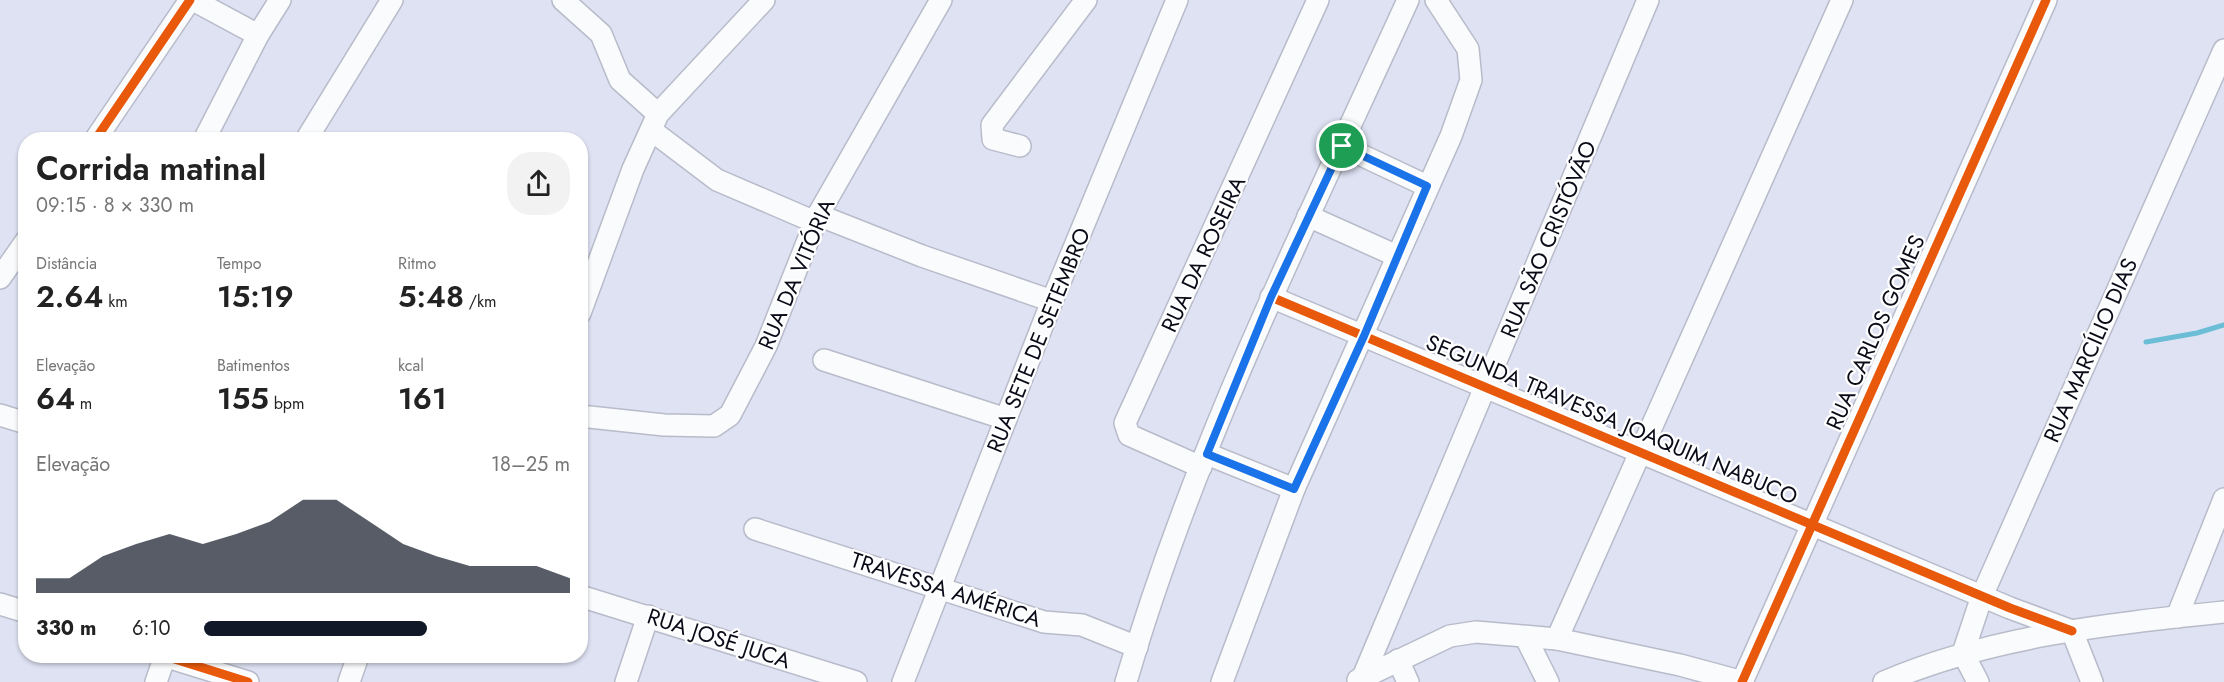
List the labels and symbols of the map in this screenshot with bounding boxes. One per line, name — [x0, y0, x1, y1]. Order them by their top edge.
pin — [1316, 120, 1367, 171]
street label: RUA SÃO CRISTÓVÃO — [1492, 135, 1604, 343]
street label: RUA DA ROSEIRA — [1153, 170, 1253, 337]
street label: RUA DA VITÓRIA — [750, 193, 842, 354]
street label: RUA SETE DE SETEMBRO — [978, 223, 1098, 457]
street label: RUA CARLOS GOMES — [1818, 229, 1932, 435]
street label: RUA MARCÍLIO DIAS — [2035, 253, 2145, 447]
street label: SEGUNDA TRAVESSA JOAQUIM NABUCO — [1421, 326, 1803, 512]
street label: TRAVESSA AMÉRICA — [847, 543, 1046, 635]
street label: RUA JOSÉ JUCA — [643, 600, 795, 676]

